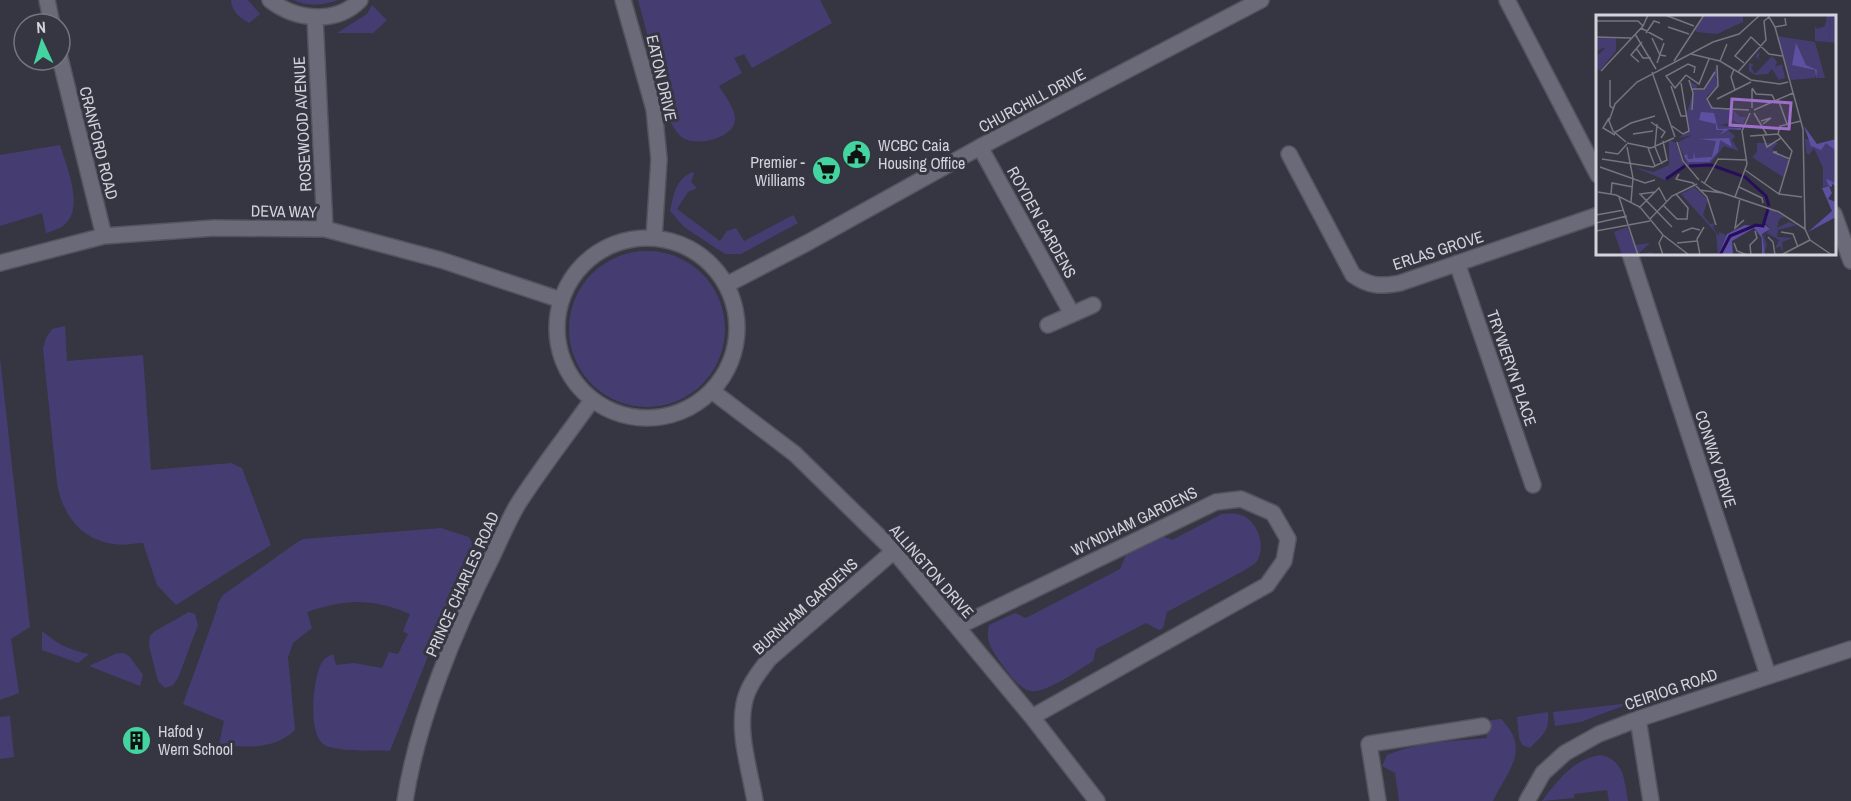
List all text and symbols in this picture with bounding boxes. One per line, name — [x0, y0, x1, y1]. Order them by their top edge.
north arrow — [12, 12, 72, 72]
inset map — [1596, 15, 1836, 255]
text: N — [35, 16, 46, 38]
street label: EATON DRIVE — [641, 33, 683, 123]
street label: ROSEWOOD AVENUE — [287, 56, 317, 192]
street label: CHURCHILL DRIVE — [975, 63, 1089, 137]
street label: CRANFORD ROAD — [74, 84, 124, 202]
place label: WCBC Caia Housing Office — [878, 134, 965, 174]
public building icon: WCBC Caia Housing Office — [841, 138, 873, 170]
place label: Premier - Williams — [750, 151, 806, 191]
supermarket icon: Premier - Williams — [810, 155, 842, 187]
street label: ROYDEN GARDENS — [1002, 162, 1082, 282]
street label: DEVA WAY — [251, 199, 318, 223]
street label: ERLAS GROVE — [1390, 225, 1486, 275]
street label: TRYWERYN PLACE — [1482, 307, 1542, 429]
street label: CONWAY DRIVE — [1690, 408, 1742, 510]
street label: WYNDHAM GARDENS — [1067, 481, 1201, 561]
street label: PRINCE CHARLES ROAD — [420, 508, 504, 660]
street label: ALLINGTON DRIVE — [884, 519, 979, 623]
street label: BURNHAM GARDENS — [748, 553, 863, 659]
street label: CEIRIOG ROAD — [1622, 663, 1720, 715]
place label: Hafod y Wern School — [158, 720, 233, 760]
building icon: Hafod y Wern School — [121, 724, 153, 756]

